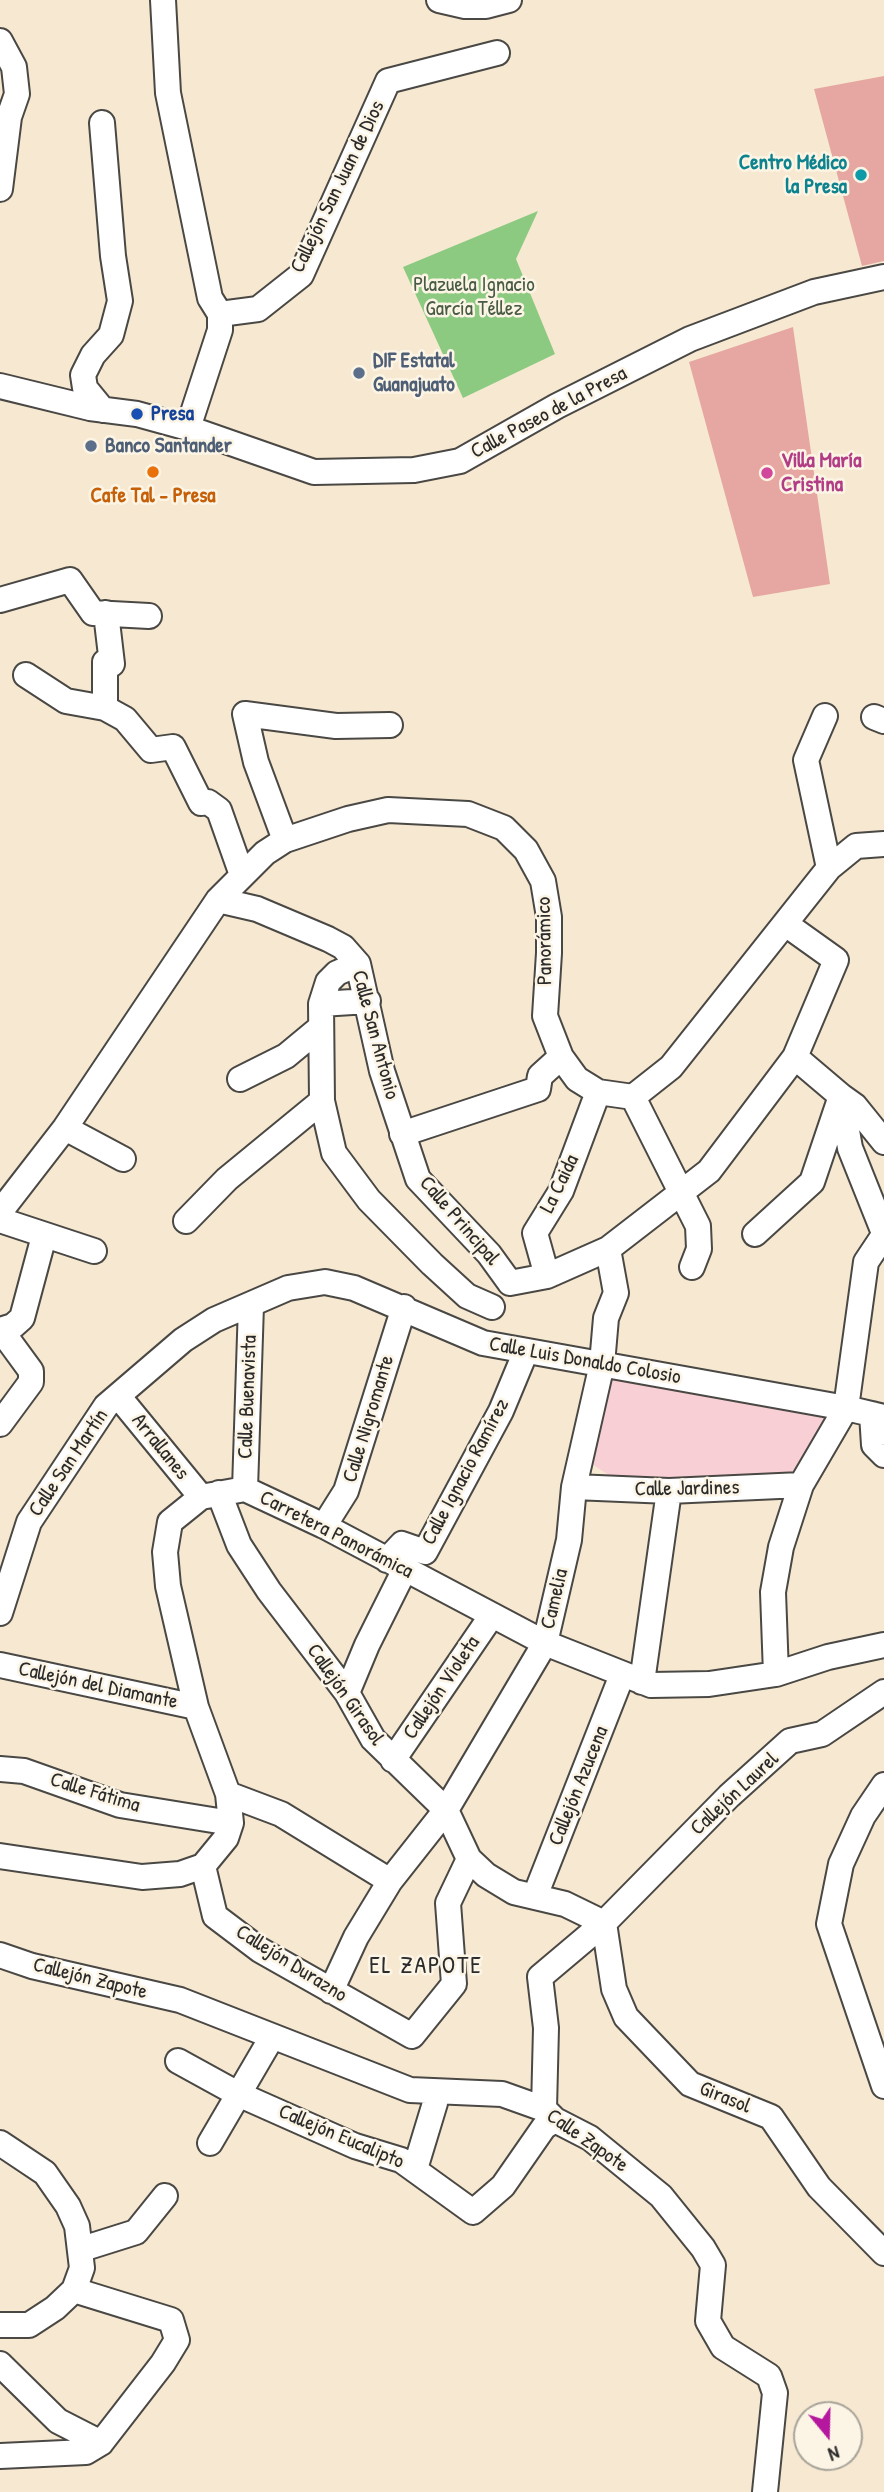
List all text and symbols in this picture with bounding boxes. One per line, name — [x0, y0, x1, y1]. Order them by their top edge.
street label: Callejón San Juan de Dios — [285, 97, 391, 277]
place label: Centro Médico la Presa — [739, 150, 847, 200]
marker: Centro Médico la Presa — [853, 167, 869, 183]
park label: Plazuela Ignacio García Téllez — [413, 272, 535, 322]
place label: DIF Estatal Guanajuato — [373, 348, 455, 398]
street label: Calle Paseo de la Presa — [467, 361, 631, 465]
marker: DIF Estatal Guanajuato — [351, 365, 367, 381]
place label: Presa — [151, 401, 194, 427]
marker: Presa — [129, 406, 145, 422]
place label: Banco Santander — [105, 433, 232, 459]
marker: Banco Santander — [83, 438, 99, 454]
place label: Villa María Cristina — [781, 448, 861, 498]
marker: Cafe Tal - Presa — [145, 464, 161, 480]
marker: Villa María Cristina — [759, 465, 775, 481]
place label: Cafe Tal - Presa — [90, 483, 216, 509]
street label: Panorámico — [532, 897, 558, 985]
street label: Calle San Antonio — [346, 968, 404, 1102]
street label: La Caida — [535, 1151, 585, 1217]
street label: Calle Principal — [413, 1171, 505, 1271]
street label: Calle Luis Donaldo Colosio — [487, 1332, 683, 1390]
street label: Calle Buenavista — [233, 1335, 263, 1459]
street label: Calle Nigromante — [338, 1353, 400, 1485]
street label: Calle Ignacio Ramírez — [417, 1394, 515, 1550]
street label: Calle San Martín — [24, 1404, 114, 1522]
street label: Arrallanes — [126, 1409, 194, 1485]
street label: Calle Jardines — [634, 1475, 740, 1503]
street label: Carretera Panorámica — [255, 1485, 417, 1585]
street label: Camelia — [536, 1566, 574, 1632]
street label: Callejón Violeta — [398, 1632, 486, 1744]
street label: Callejón Girasol — [301, 1639, 389, 1751]
street label: Callejón del Diamante — [16, 1657, 180, 1715]
street label: Callejón Azucena — [544, 1723, 614, 1849]
street label: Callejón Laurel — [686, 1747, 784, 1841]
street label: Calle Fátima — [47, 1767, 143, 1819]
street label: Callejón Durazno — [231, 1920, 351, 2008]
street label: Callejón Zapote — [30, 1953, 150, 2005]
district label: EL ZAPOTE — [370, 1953, 482, 1981]
street label: Girasol — [696, 2076, 754, 2120]
street label: Callejón Eucalipto — [274, 2099, 408, 2175]
street label: Calle Zapote — [541, 2104, 633, 2178]
north arrow — [793, 2401, 863, 2471]
text: N — [825, 2440, 843, 2468]

